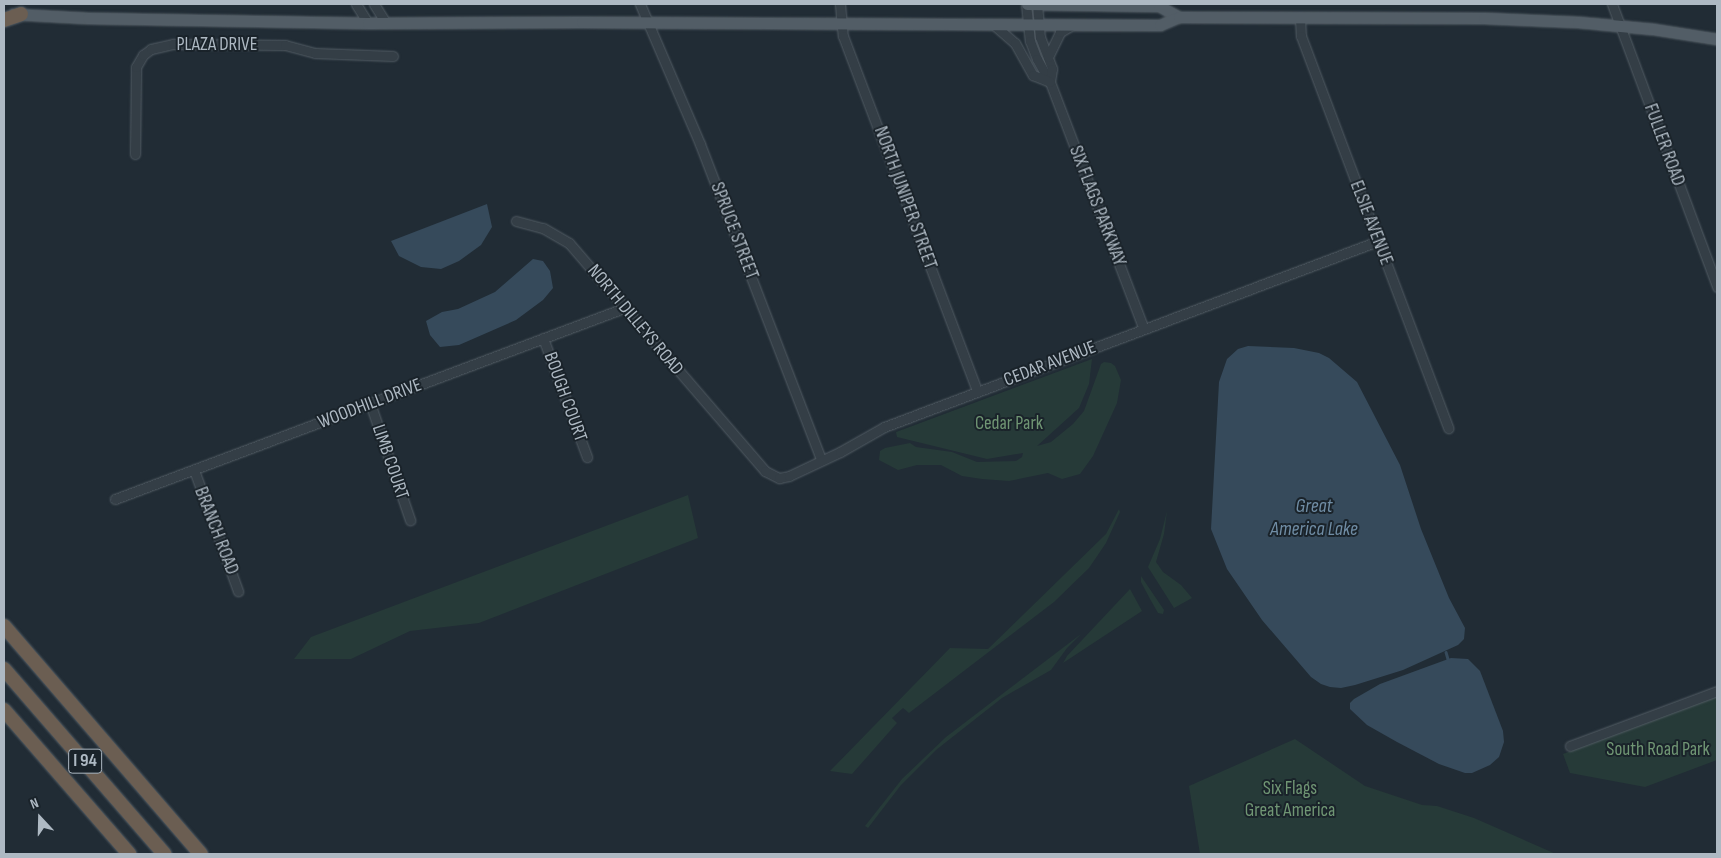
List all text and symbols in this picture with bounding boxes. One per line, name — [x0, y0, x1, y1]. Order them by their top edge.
street label: PLAZA DRIVE — [176, 34, 258, 56]
street label: FULLER ROAD — [1639, 101, 1689, 189]
street label: NORTH JUNIPER STREET — [869, 123, 941, 273]
street label: SIX FLAGS PARKWAY — [1064, 143, 1130, 269]
street label: ELSIE AVENUE — [1344, 178, 1398, 268]
street label: SPRUCE STREET — [705, 179, 763, 283]
street label: NORTH DILLEYS ROAD — [582, 260, 688, 380]
street label: CEDAR AVENUE — [1001, 336, 1099, 392]
street label: BOUGH COURT — [538, 349, 592, 445]
street label: WOODHILL DRIVE — [315, 374, 425, 434]
park label: Cedar Park — [975, 413, 1043, 435]
street label: LIMB COURT — [367, 422, 413, 502]
street label: BRANCH ROAD — [189, 484, 243, 578]
water label: Great America Lake — [1270, 495, 1358, 542]
park label: South Road Park — [1606, 739, 1710, 761]
road number: I 94 — [68, 746, 102, 776]
park label: Six Flags Great America — [1245, 778, 1335, 822]
north arrow — [15, 793, 65, 843]
text: N — [28, 794, 41, 813]

